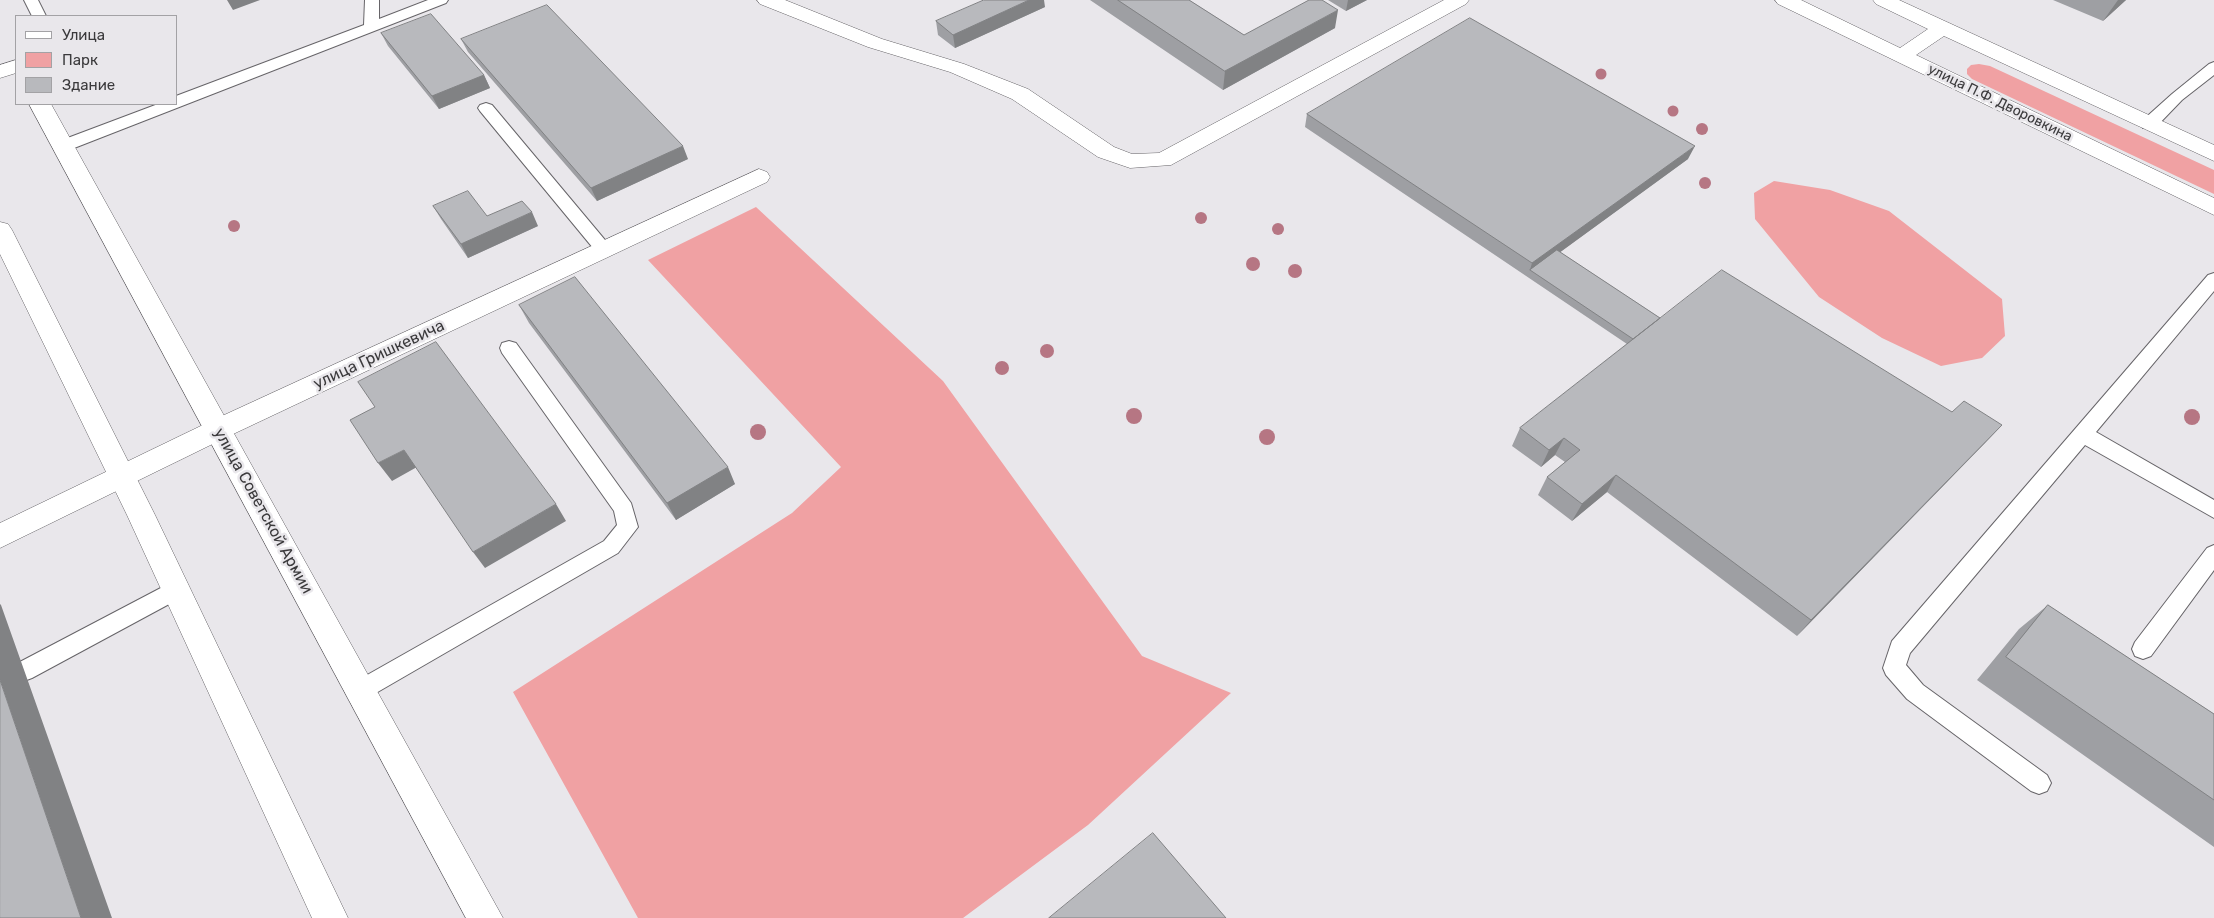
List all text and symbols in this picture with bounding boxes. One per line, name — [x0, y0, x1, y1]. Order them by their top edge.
legend — [15, 15, 178, 105]
text: Улица — [62, 26, 105, 44]
text: Парк — [62, 51, 98, 69]
street label: улица П.Ф. Дворовкина — [1925, 61, 2075, 145]
text: Здание — [62, 76, 115, 94]
street label: улица Гришкевича — [310, 316, 448, 394]
street label: улица Советской Армии — [209, 425, 317, 597]

